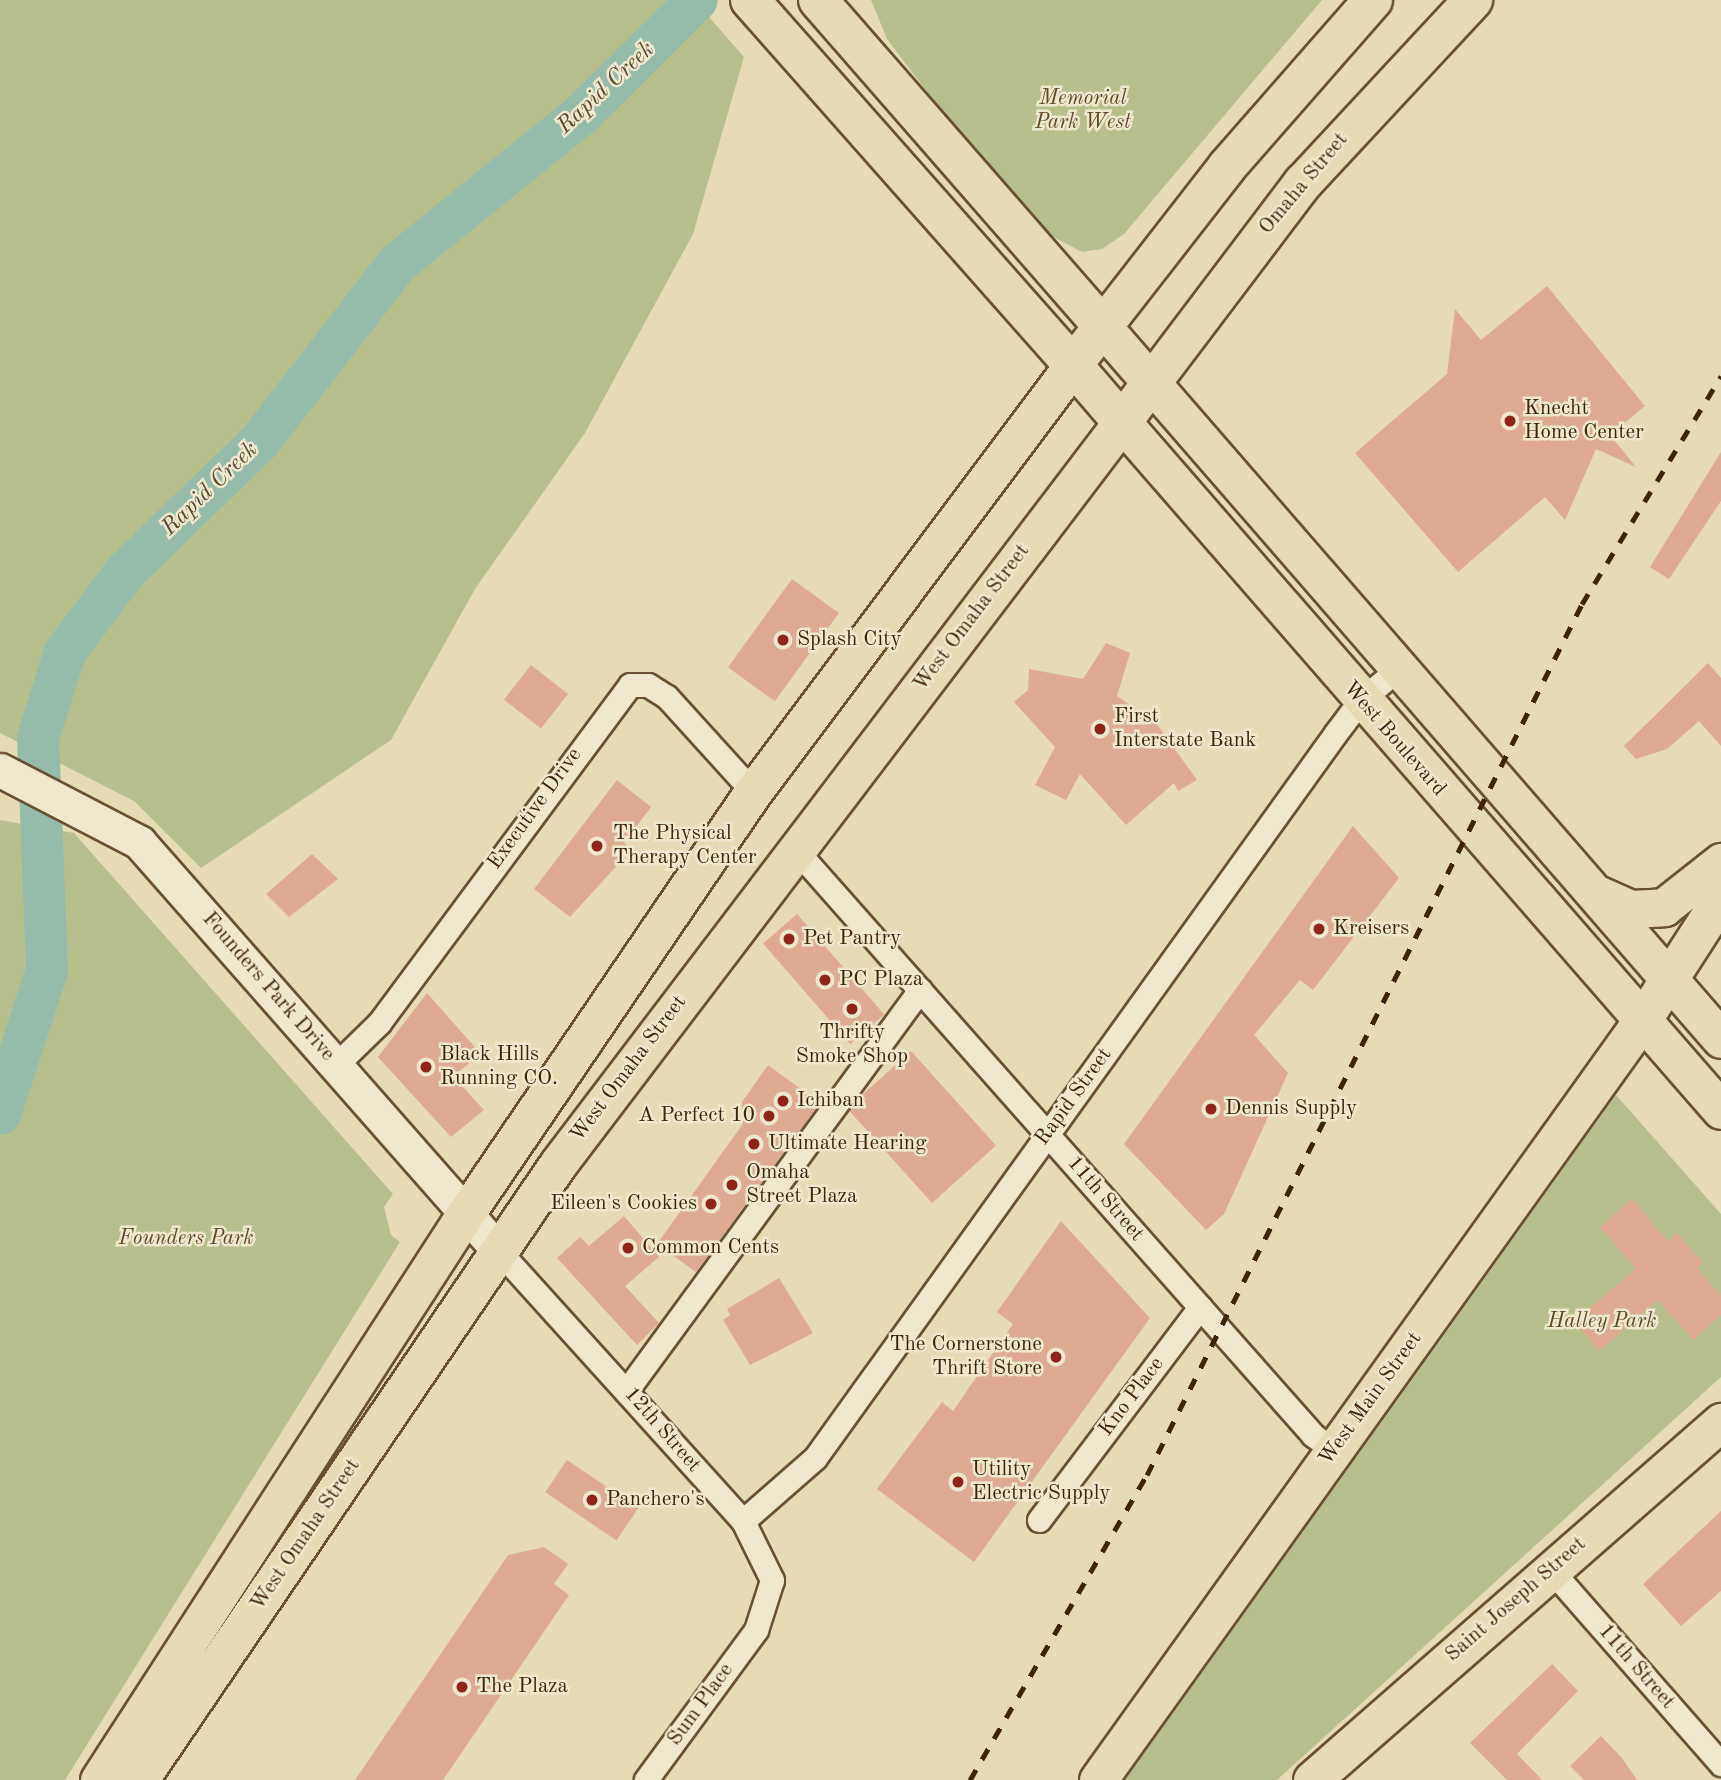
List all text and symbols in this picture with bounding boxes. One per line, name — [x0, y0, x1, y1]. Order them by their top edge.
water label: Rapid Creek — [552, 36, 660, 140]
park label: Memorial Park West — [1035, 86, 1131, 136]
street label: Omaha Street — [1254, 128, 1354, 240]
place label: Knecht Home Center — [1524, 396, 1644, 446]
marker: Knecht Home Center — [1502, 413, 1518, 429]
water label: Rapid Creek — [156, 436, 264, 542]
street label: West Omaha Street — [909, 540, 1035, 696]
place label: Splash City — [797, 627, 902, 653]
marker: Splash City — [775, 632, 791, 648]
street label: West Boulevard — [1337, 676, 1451, 802]
place label: First Interstate Bank — [1114, 704, 1256, 754]
marker: First Interstate Bank — [1092, 721, 1108, 737]
street label: Executive Drive — [482, 743, 588, 875]
place label: The Physical Therapy Center — [613, 821, 757, 871]
marker: The Physical Therapy Center — [587, 836, 607, 856]
street label: Founders Park Drive — [196, 907, 340, 1067]
place label: Kreisers — [1333, 916, 1409, 942]
marker: Kreisers — [1311, 921, 1327, 937]
place label: Pet Pantry — [803, 926, 901, 952]
marker: Pet Pantry — [781, 931, 797, 947]
place label: PC Plaza — [839, 967, 923, 993]
marker: PC Plaza — [817, 972, 833, 988]
street label: West Omaha Street — [566, 991, 692, 1147]
marker: Thrifty Smoke Shop — [844, 1001, 860, 1017]
place label: Thrifty Smoke Shop — [796, 1020, 908, 1070]
place label: Black Hills Running CO. — [440, 1042, 558, 1092]
street label: Rapid Street — [1030, 1043, 1118, 1151]
marker: Black Hills Running CO. — [418, 1059, 434, 1075]
place label: Ichiban — [797, 1088, 864, 1114]
marker: Ichiban — [775, 1093, 791, 1109]
place label: Dennis Supply — [1225, 1096, 1357, 1122]
marker: Dennis Supply — [1203, 1101, 1219, 1117]
place label: A Perfect 10 — [638, 1103, 755, 1129]
marker: A Perfect 10 — [761, 1108, 777, 1124]
place label: Ultimate Hearing — [768, 1131, 927, 1157]
marker: Ultimate Hearing — [746, 1136, 762, 1152]
street label: 11th Street — [1061, 1151, 1149, 1247]
place label: Omaha Street Plaza — [746, 1160, 857, 1210]
marker: Omaha Street Plaza — [724, 1177, 740, 1193]
place label: Eileen's Cookies — [550, 1191, 697, 1217]
marker: Eileen's Cookies — [703, 1196, 719, 1212]
park label: Founders Park — [119, 1226, 253, 1252]
place label: Common Cents — [642, 1235, 779, 1261]
marker: Common Cents — [620, 1240, 636, 1256]
park label: Halley Park — [1548, 1309, 1656, 1335]
street label: West Main Street — [1314, 1327, 1428, 1471]
place label: The Cornerstone Thrift Store — [889, 1332, 1042, 1382]
marker: The Cornerstone Thrift Store — [1048, 1349, 1064, 1365]
street label: Kno Place — [1094, 1352, 1170, 1442]
street label: 12th Street — [618, 1382, 706, 1478]
street label: West Omaha Street — [246, 1454, 366, 1616]
place label: Utility Electric Supply — [972, 1457, 1110, 1507]
marker: Utility Electric Supply — [950, 1474, 966, 1490]
place label: Panchero's — [606, 1487, 704, 1513]
marker: Panchero's — [584, 1492, 600, 1508]
street label: Saint Joseph Street — [1441, 1532, 1591, 1668]
street label: 11th Street — [1592, 1619, 1680, 1715]
street label: Sum Place — [663, 1659, 739, 1751]
place label: The Plaza — [476, 1674, 568, 1700]
marker: The Plaza — [454, 1679, 470, 1695]

